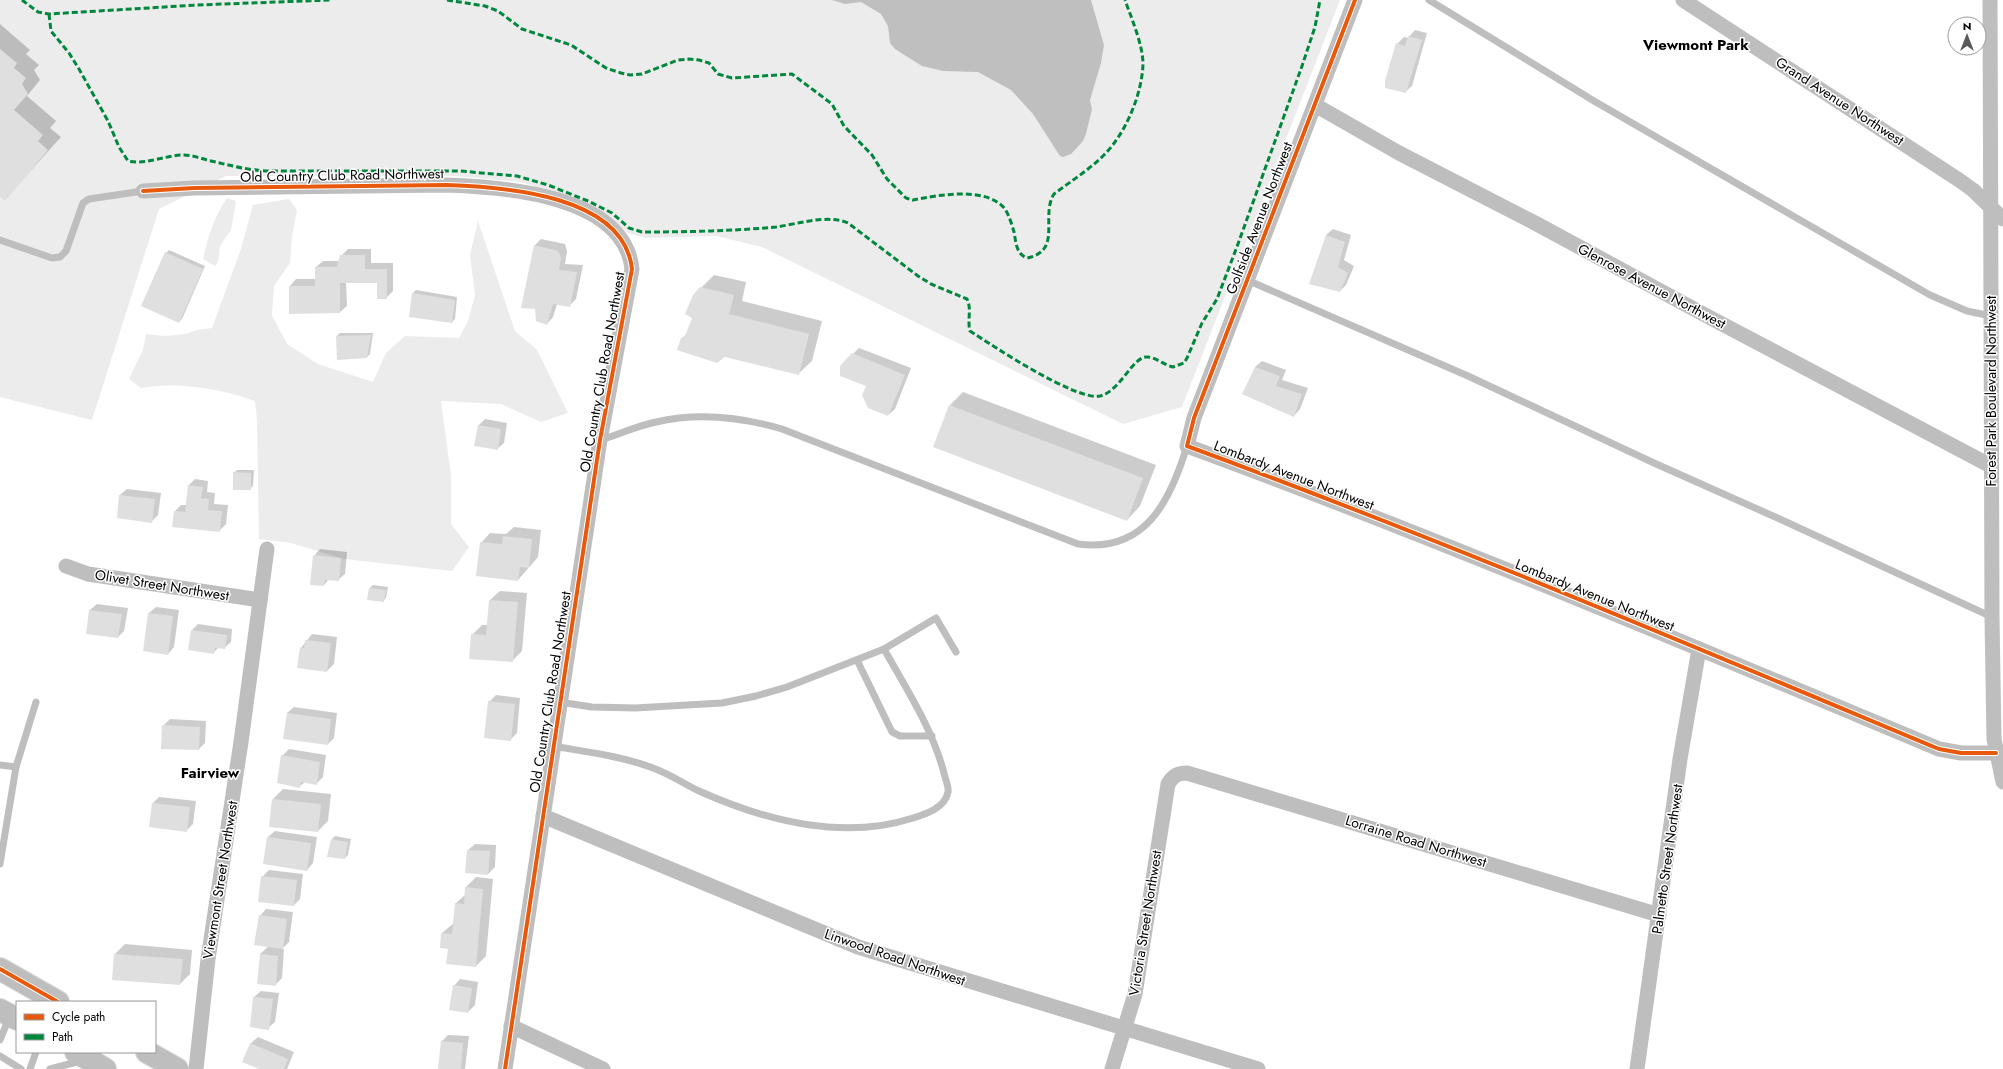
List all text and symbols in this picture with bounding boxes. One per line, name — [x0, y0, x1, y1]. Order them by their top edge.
north arrow — [1947, 16, 1987, 56]
text: N — [1963, 18, 1971, 34]
district label: Viewmont Park — [1642, 34, 1749, 56]
street label: Grand Avenue Northwest — [1772, 52, 1909, 150]
street label: Golfside Avenue Northwest — [1221, 138, 1298, 297]
street label: Old Country Club Road Northwest — [240, 163, 445, 187]
street label: Glenrose Avenue Northwest — [1574, 238, 1730, 334]
street label: Old Country Club Road Northwest — [574, 269, 630, 474]
street label: Forest Park Boulevard Northwest — [1981, 295, 2001, 486]
street label: Lombardy Avenue Northwest — [1211, 435, 1378, 515]
street label: Lombardy Avenue Northwest — [1512, 554, 1678, 636]
street label: Olivet Street Northwest — [93, 565, 231, 606]
street label: Old Country Club Road Northwest — [524, 589, 576, 794]
district label: Fairview — [181, 762, 240, 784]
street label: Palmetto Street Northwest — [1647, 782, 1687, 935]
street label: Viewmont Street Northwest — [198, 799, 242, 961]
street label: Lorraine Road Northwest — [1343, 810, 1490, 872]
street label: Victoria Street Northwest — [1124, 848, 1166, 997]
street label: Linwood Road Northwest — [822, 923, 969, 991]
legend — [16, 1001, 156, 1053]
text: Cycle path — [52, 1008, 105, 1026]
text: Path — [52, 1028, 73, 1046]

